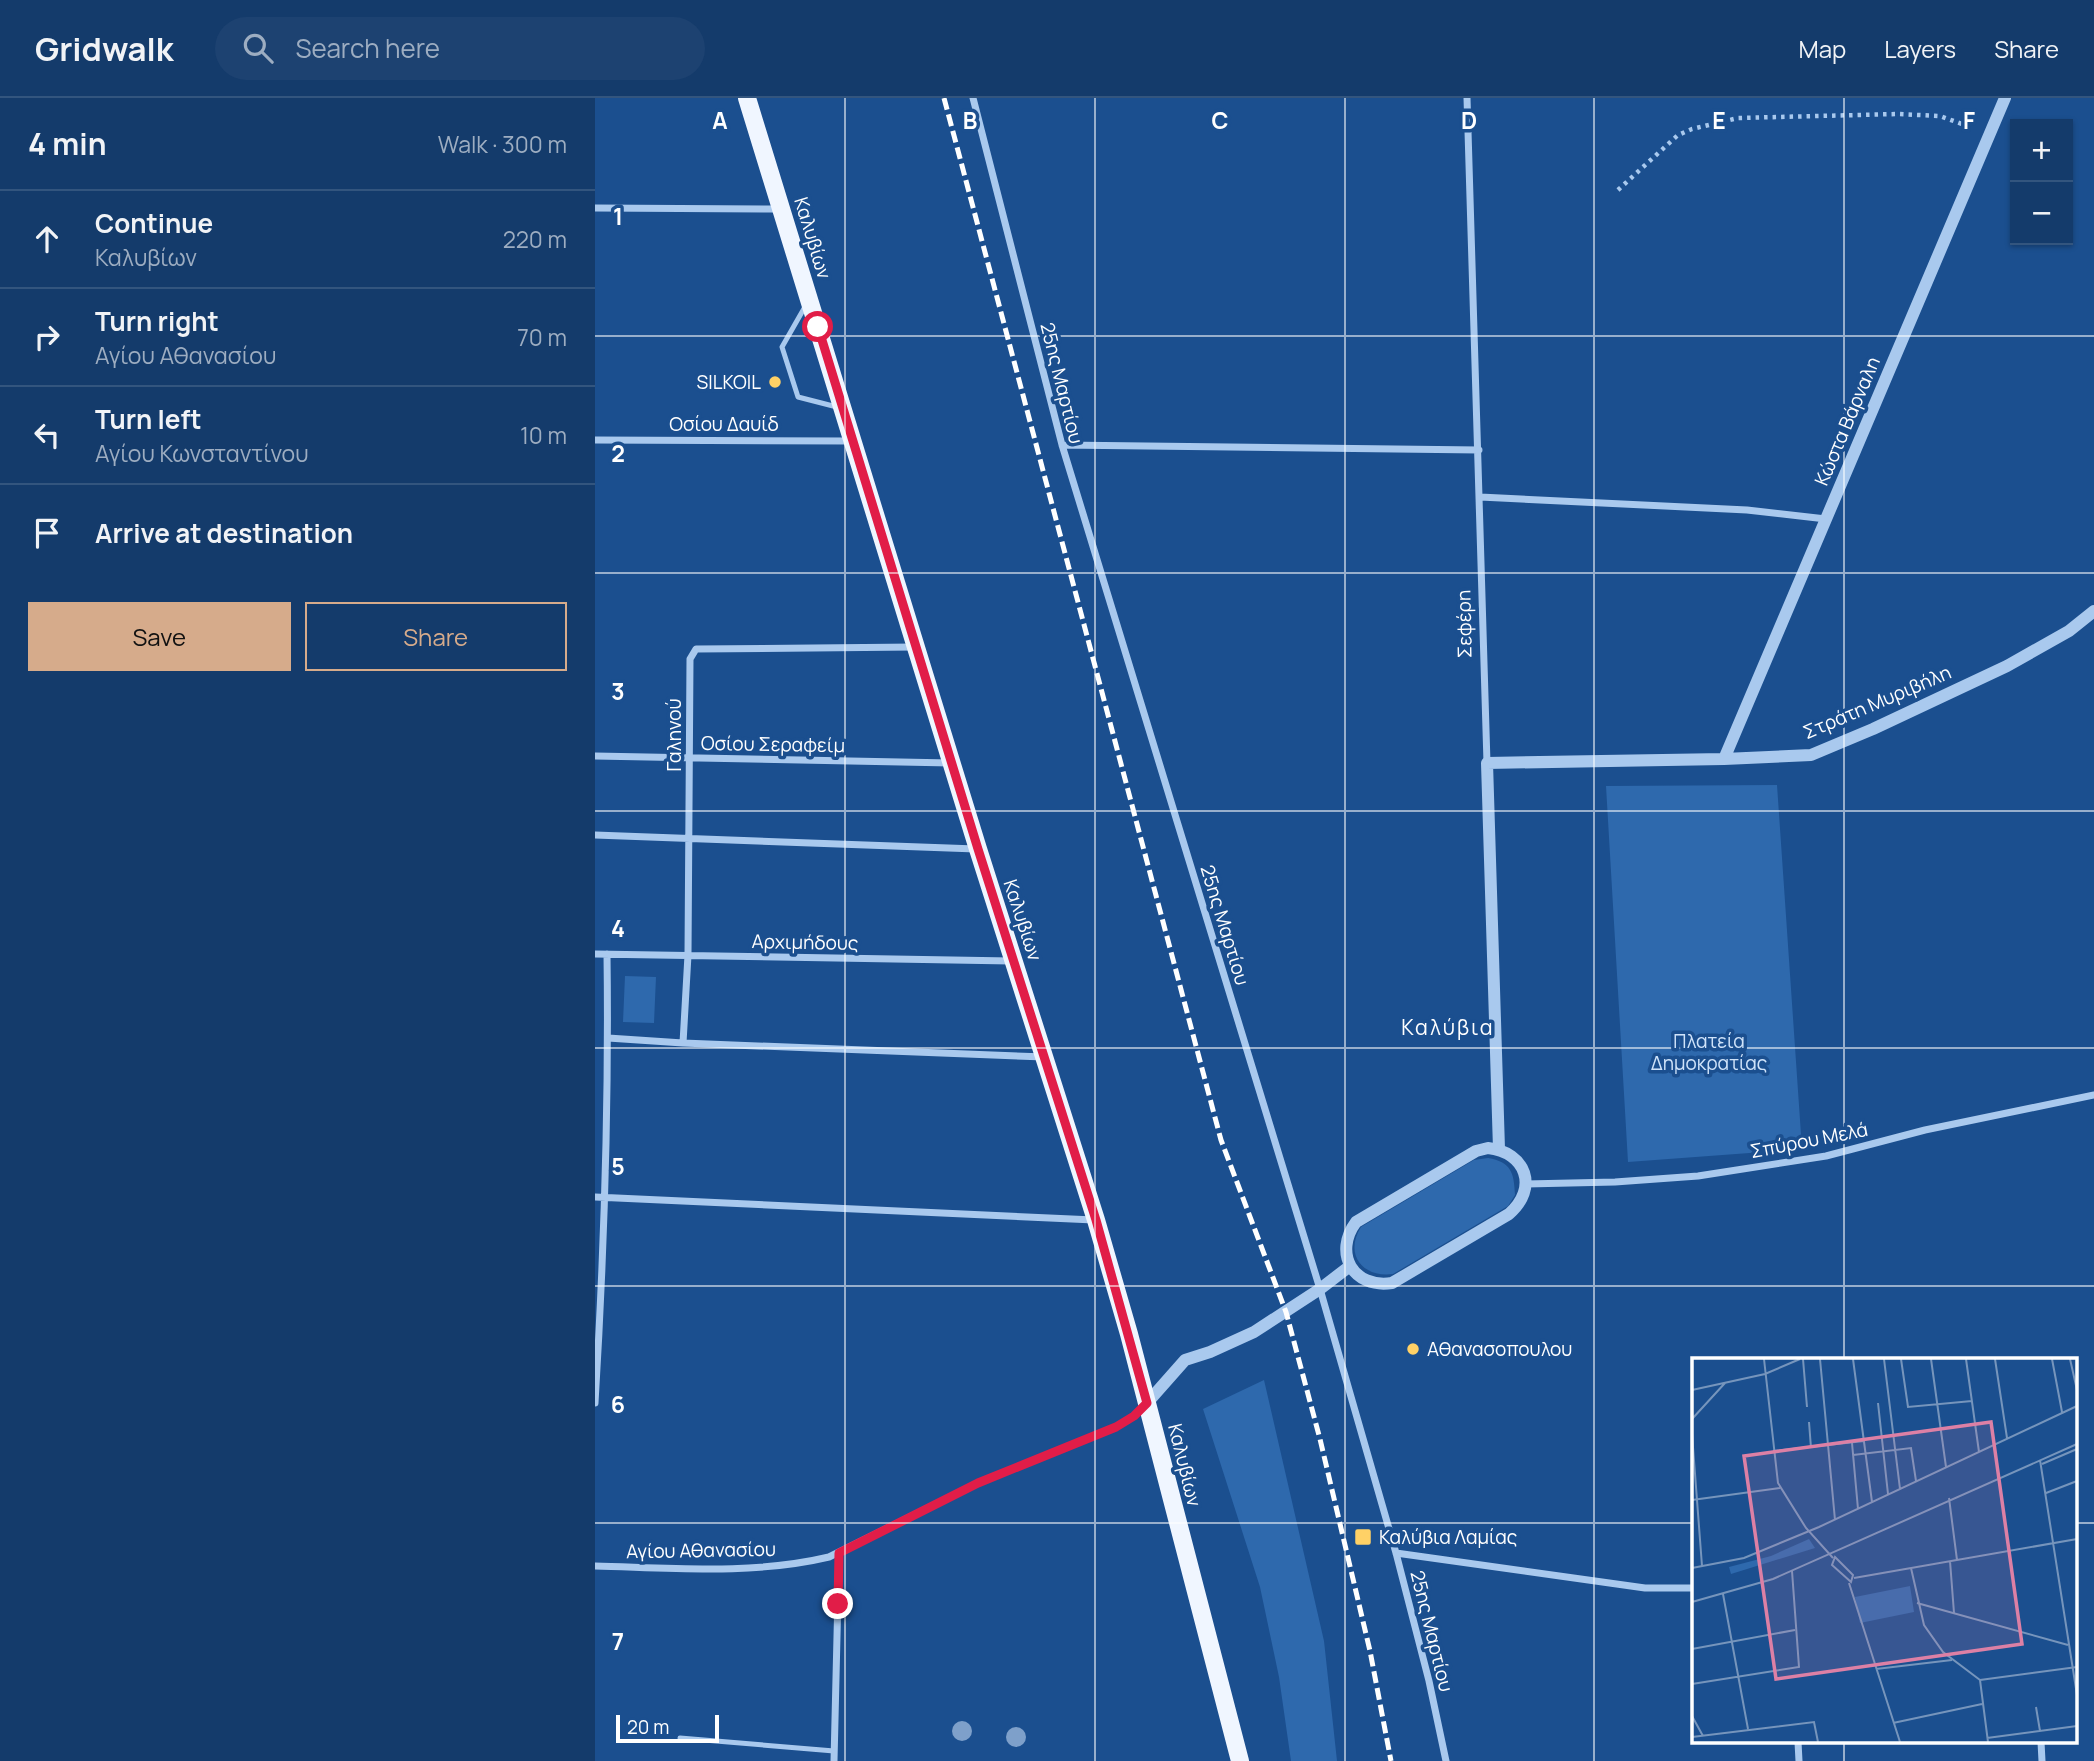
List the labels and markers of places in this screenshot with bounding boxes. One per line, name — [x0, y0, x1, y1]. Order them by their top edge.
place label: SILKOIL — [697, 369, 761, 395]
marker: SILKOIL — [767, 374, 783, 390]
place label: Αθανασοπουλου — [1427, 1336, 1572, 1362]
marker: Αθανασοπουλου — [1405, 1341, 1421, 1357]
place label: Καλύβια Λαμίας — [1379, 1524, 1517, 1550]
marker: Καλύβια Λαμίας — [1353, 1527, 1373, 1547]

